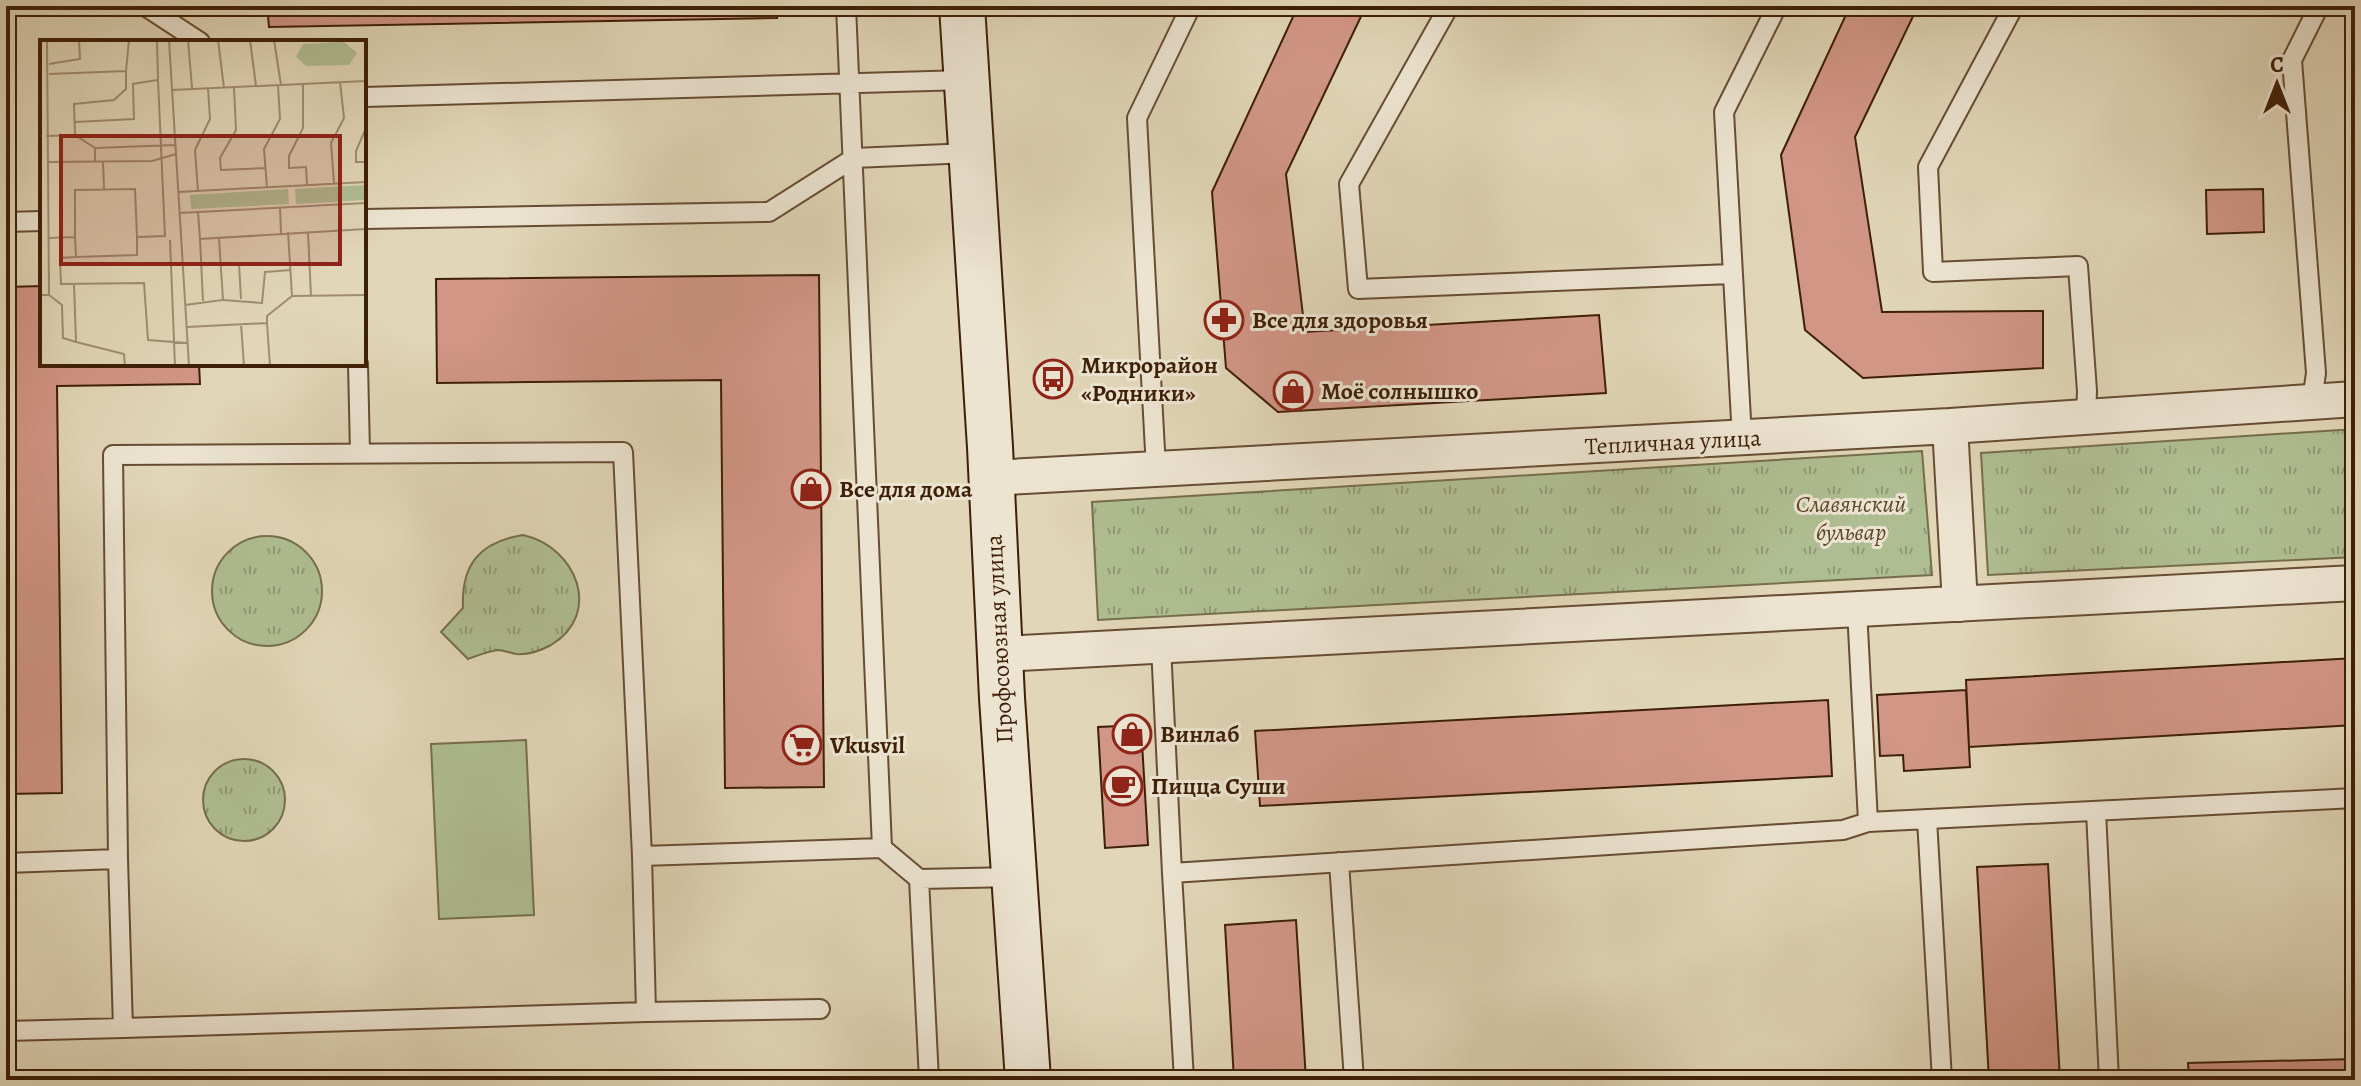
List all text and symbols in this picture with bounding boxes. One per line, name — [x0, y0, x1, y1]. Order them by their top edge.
inset map — [40, 40, 366, 366]
north arrow — [2237, 44, 2317, 124]
text: С — [2270, 50, 2284, 80]
pharmacy icon: Все для здоровья — [1203, 299, 1245, 341]
place label: Все для здоровья — [1252, 304, 1428, 336]
place label: Микрорайон «Родники» — [1081, 349, 1218, 409]
bus stop icon: Микрорайон «Родники» — [1032, 358, 1074, 400]
shop icon: Моё солнышко — [1272, 370, 1314, 412]
place label: Моё солнышко — [1321, 375, 1478, 407]
street label: Тепличная улица — [1584, 421, 1762, 463]
shop icon: Все для дома — [790, 468, 832, 510]
place label: Все для дома — [839, 473, 973, 505]
park label: Славянский бульвар — [1796, 488, 1906, 548]
street label: Профсоюзная улица — [978, 534, 1020, 744]
shop icon: Винлаб — [1111, 713, 1153, 755]
place label: Винлаб — [1160, 718, 1240, 750]
supermarket icon: Vkusvil — [781, 724, 823, 766]
place label: Vkusvil — [829, 729, 905, 761]
cafe icon: Пицца Суши — [1102, 765, 1144, 807]
place label: Пицца Суши — [1151, 770, 1286, 802]

